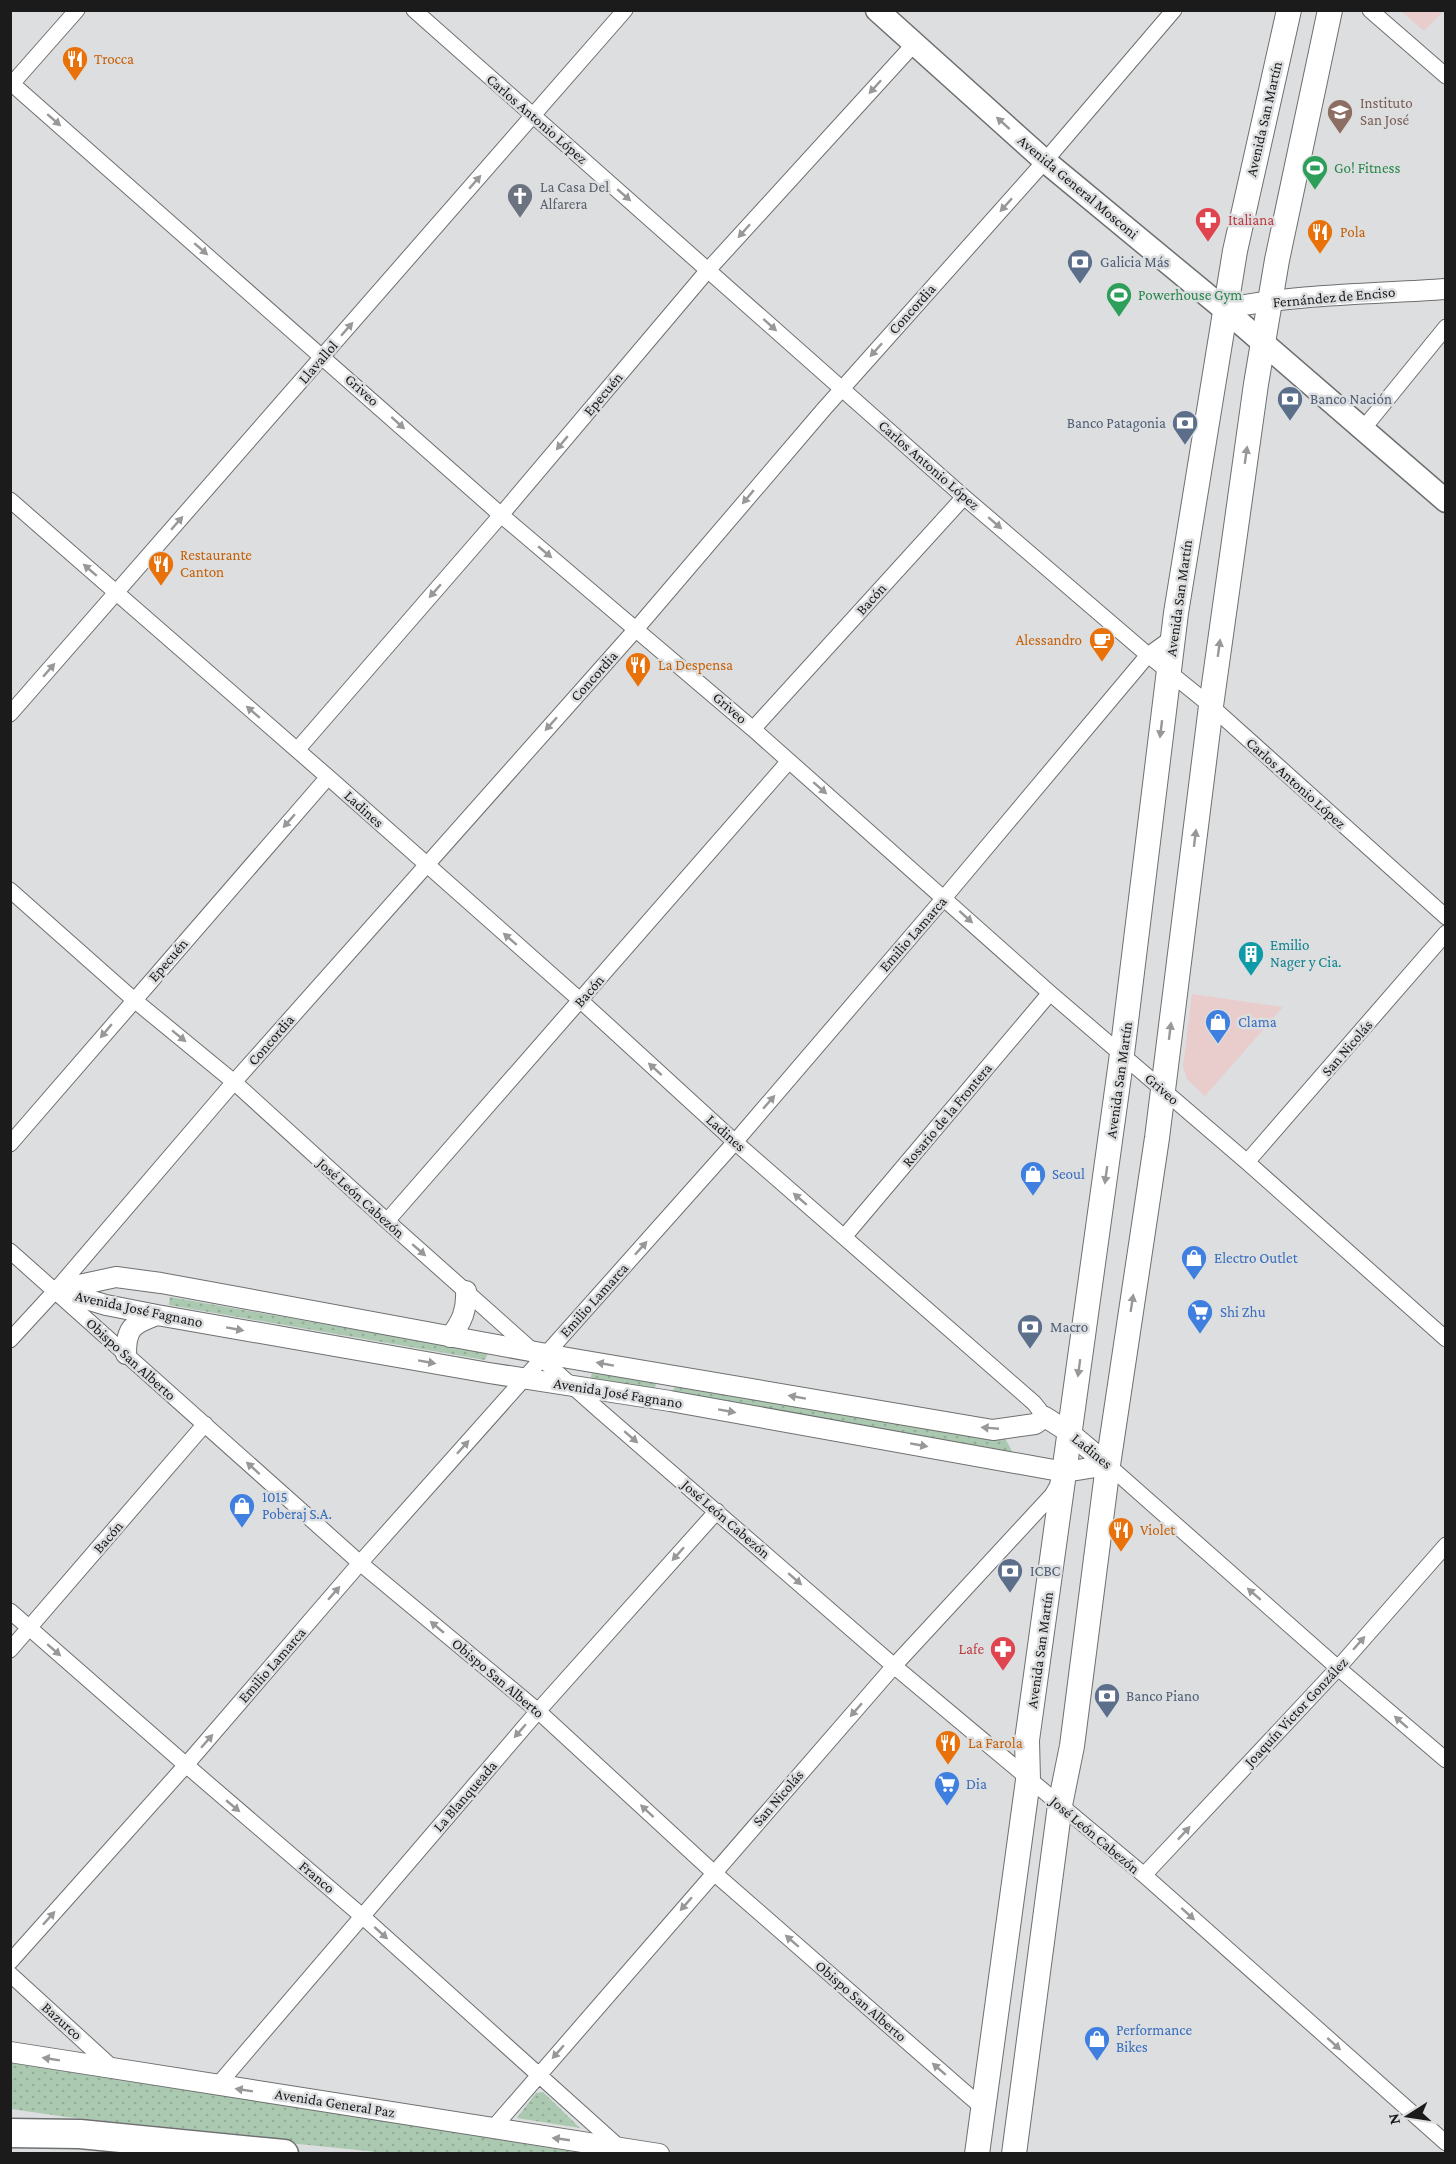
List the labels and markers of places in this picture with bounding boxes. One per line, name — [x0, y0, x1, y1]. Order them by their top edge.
restaurant icon: Trocca — [60, 44, 90, 82]
place label: Trocca — [94, 51, 134, 67]
place label: Instituto San José — [1360, 95, 1413, 129]
school or university icon: Instituto San José — [1325, 97, 1355, 135]
sports icon: Go! Fitness — [1300, 153, 1330, 191]
place label: Go! Fitness — [1334, 160, 1400, 176]
place label: La Casa Del Alfarera — [540, 179, 609, 212]
church icon: La Casa Del Alfarera — [505, 181, 535, 219]
pharmacy icon: Italiana — [1193, 205, 1223, 243]
place label: Italiana — [1228, 212, 1274, 228]
restaurant icon: Pola — [1305, 217, 1335, 255]
place label: Pola — [1340, 224, 1366, 240]
bank icon: Galicia Más — [1065, 247, 1095, 285]
place label: Galicia Más — [1100, 254, 1170, 270]
sports icon: Powerhouse Gym — [1104, 280, 1134, 318]
place label: Powerhouse Gym — [1138, 287, 1242, 304]
bank icon: Banco Nación — [1275, 384, 1305, 422]
place label: Banco Nación — [1310, 391, 1392, 407]
bank icon: Banco Patagonia — [1170, 408, 1200, 446]
place label: Banco Patagonia — [1067, 415, 1166, 432]
place label: Restaurante Canton — [180, 547, 252, 580]
restaurant icon: Restaurante Canton — [146, 549, 176, 587]
cafe icon: Alessandro — [1087, 625, 1117, 663]
place label: Alessandro — [1016, 632, 1082, 648]
restaurant icon: La Despensa — [623, 650, 653, 688]
place label: La Despensa — [658, 657, 733, 674]
place label: Emilio Nager y Cia. — [1270, 937, 1342, 971]
building icon: Emilio Nager y Cia. — [1236, 939, 1266, 977]
shop icon: Clama — [1203, 1007, 1233, 1045]
place label: Clama — [1238, 1014, 1277, 1030]
shop icon: Seoul — [1018, 1159, 1048, 1197]
place label: Seoul — [1052, 1166, 1085, 1182]
shop icon: Electro Outlet — [1179, 1243, 1209, 1281]
place label: Electro Outlet — [1214, 1250, 1299, 1266]
supermarket icon: Shi Zhu — [1185, 1297, 1215, 1335]
place label: Shi Zhu — [1220, 1304, 1266, 1320]
bank icon: Macro — [1015, 1312, 1045, 1350]
place label: Macro — [1050, 1319, 1088, 1335]
place label: 1015 Poberaj S.A. — [262, 1489, 332, 1523]
shop icon: 1015 Poberaj S.A. — [227, 1491, 257, 1529]
restaurant icon: Violet — [1106, 1515, 1136, 1553]
place label: Violet — [1140, 1522, 1176, 1538]
bank icon: ICBC — [995, 1556, 1025, 1594]
place label: ICBC — [1030, 1563, 1061, 1579]
pharmacy icon: Lafe — [988, 1634, 1018, 1672]
place label: Lafe — [959, 1641, 984, 1657]
bank icon: Banco Piano — [1092, 1681, 1122, 1719]
place label: Banco Piano — [1126, 1688, 1200, 1704]
restaurant icon: La Farola — [933, 1728, 963, 1766]
place label: La Farola — [968, 1735, 1023, 1751]
supermarket icon: Dia — [932, 1769, 962, 1807]
place label: Dia — [966, 1776, 987, 1792]
place label: Performance Bikes — [1116, 2022, 1193, 2055]
shop icon: Performance Bikes — [1082, 2024, 1112, 2062]

